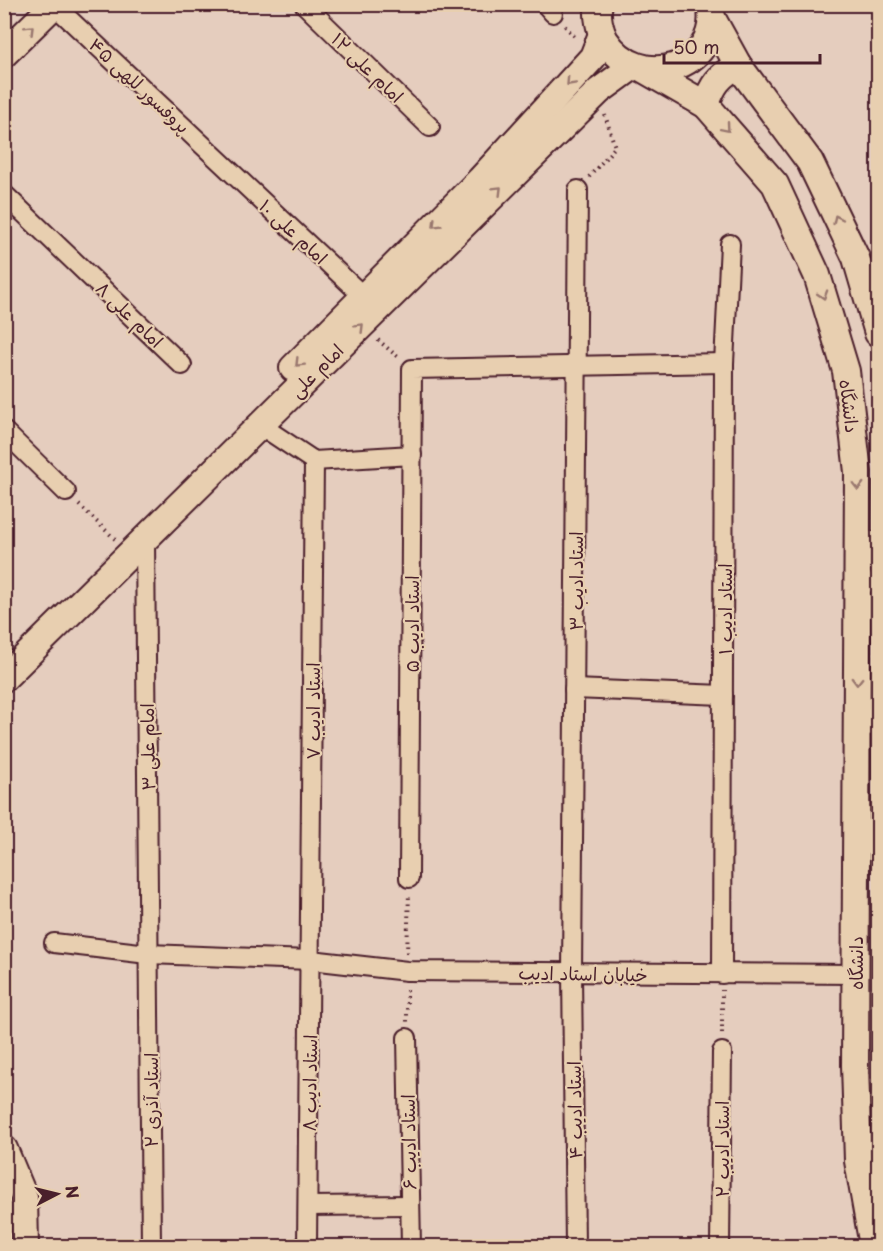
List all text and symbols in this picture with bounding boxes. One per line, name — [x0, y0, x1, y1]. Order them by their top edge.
one-way arrow — [22, 26, 33, 37]
street label: امام علی ۱۲ — [324, 26, 410, 110]
scale bar — [664, 27, 820, 65]
street label: پروفسور للهی ۴۵ — [83, 31, 197, 139]
text: 50 m — [673, 33, 720, 60]
one-way arrow — [566, 75, 577, 86]
one-way arrow — [719, 121, 730, 132]
one-way arrow — [491, 186, 502, 197]
street label: امام علی ۱۰ — [252, 192, 334, 271]
one-way arrow — [833, 214, 845, 225]
one-way arrow — [432, 218, 443, 228]
street label: امام علی ۸ — [89, 275, 170, 355]
one-way arrow — [816, 289, 828, 300]
one-way arrow — [352, 323, 363, 334]
street label: امام علی — [283, 337, 351, 405]
one-way arrow — [295, 355, 306, 366]
street label: دانشگاه — [833, 378, 867, 434]
one-way arrow — [852, 481, 864, 490]
street label: استاد ادیب ۳ — [562, 531, 589, 631]
street label: استاد ادیب ۱ — [711, 563, 738, 655]
street label: استاد ادیب ۵ — [398, 575, 425, 673]
street label: استاد ادیب ۷ — [299, 662, 326, 760]
one-way arrow — [851, 676, 864, 685]
street label: امام علی ۳ — [133, 703, 163, 791]
street label: دانشگاه — [842, 936, 869, 990]
street label: خیابان استاد ادیب — [518, 958, 648, 988]
street label: استاد ادیب ۸ — [295, 1034, 323, 1132]
street label: استاد آذری ۲ — [137, 1052, 164, 1148]
street label: استاد ادیب ۴ — [560, 1061, 588, 1159]
street label: استاد ادیب ۶ — [394, 1094, 422, 1190]
street label: استاد ادیب ۲ — [708, 1101, 735, 1197]
north arrow — [27, 1164, 87, 1224]
text: N — [60, 1184, 86, 1200]

